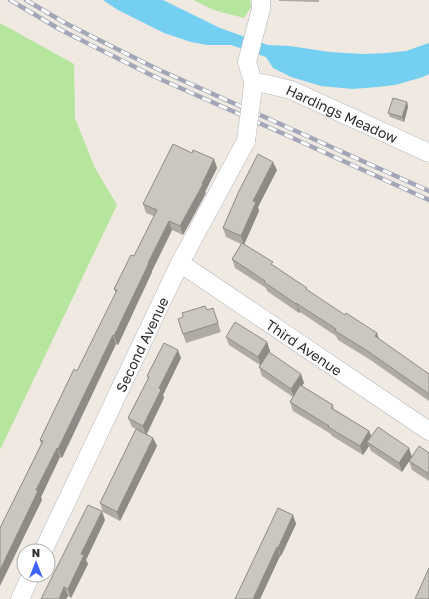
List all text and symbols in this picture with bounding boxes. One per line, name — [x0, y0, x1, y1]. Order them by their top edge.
street label: Hardings Meadow — [284, 80, 401, 146]
street label: Second Avenue — [111, 294, 171, 395]
street label: Third Avenue — [263, 315, 346, 379]
north arrow — [16, 543, 56, 583]
text: N — [32, 546, 40, 559]

